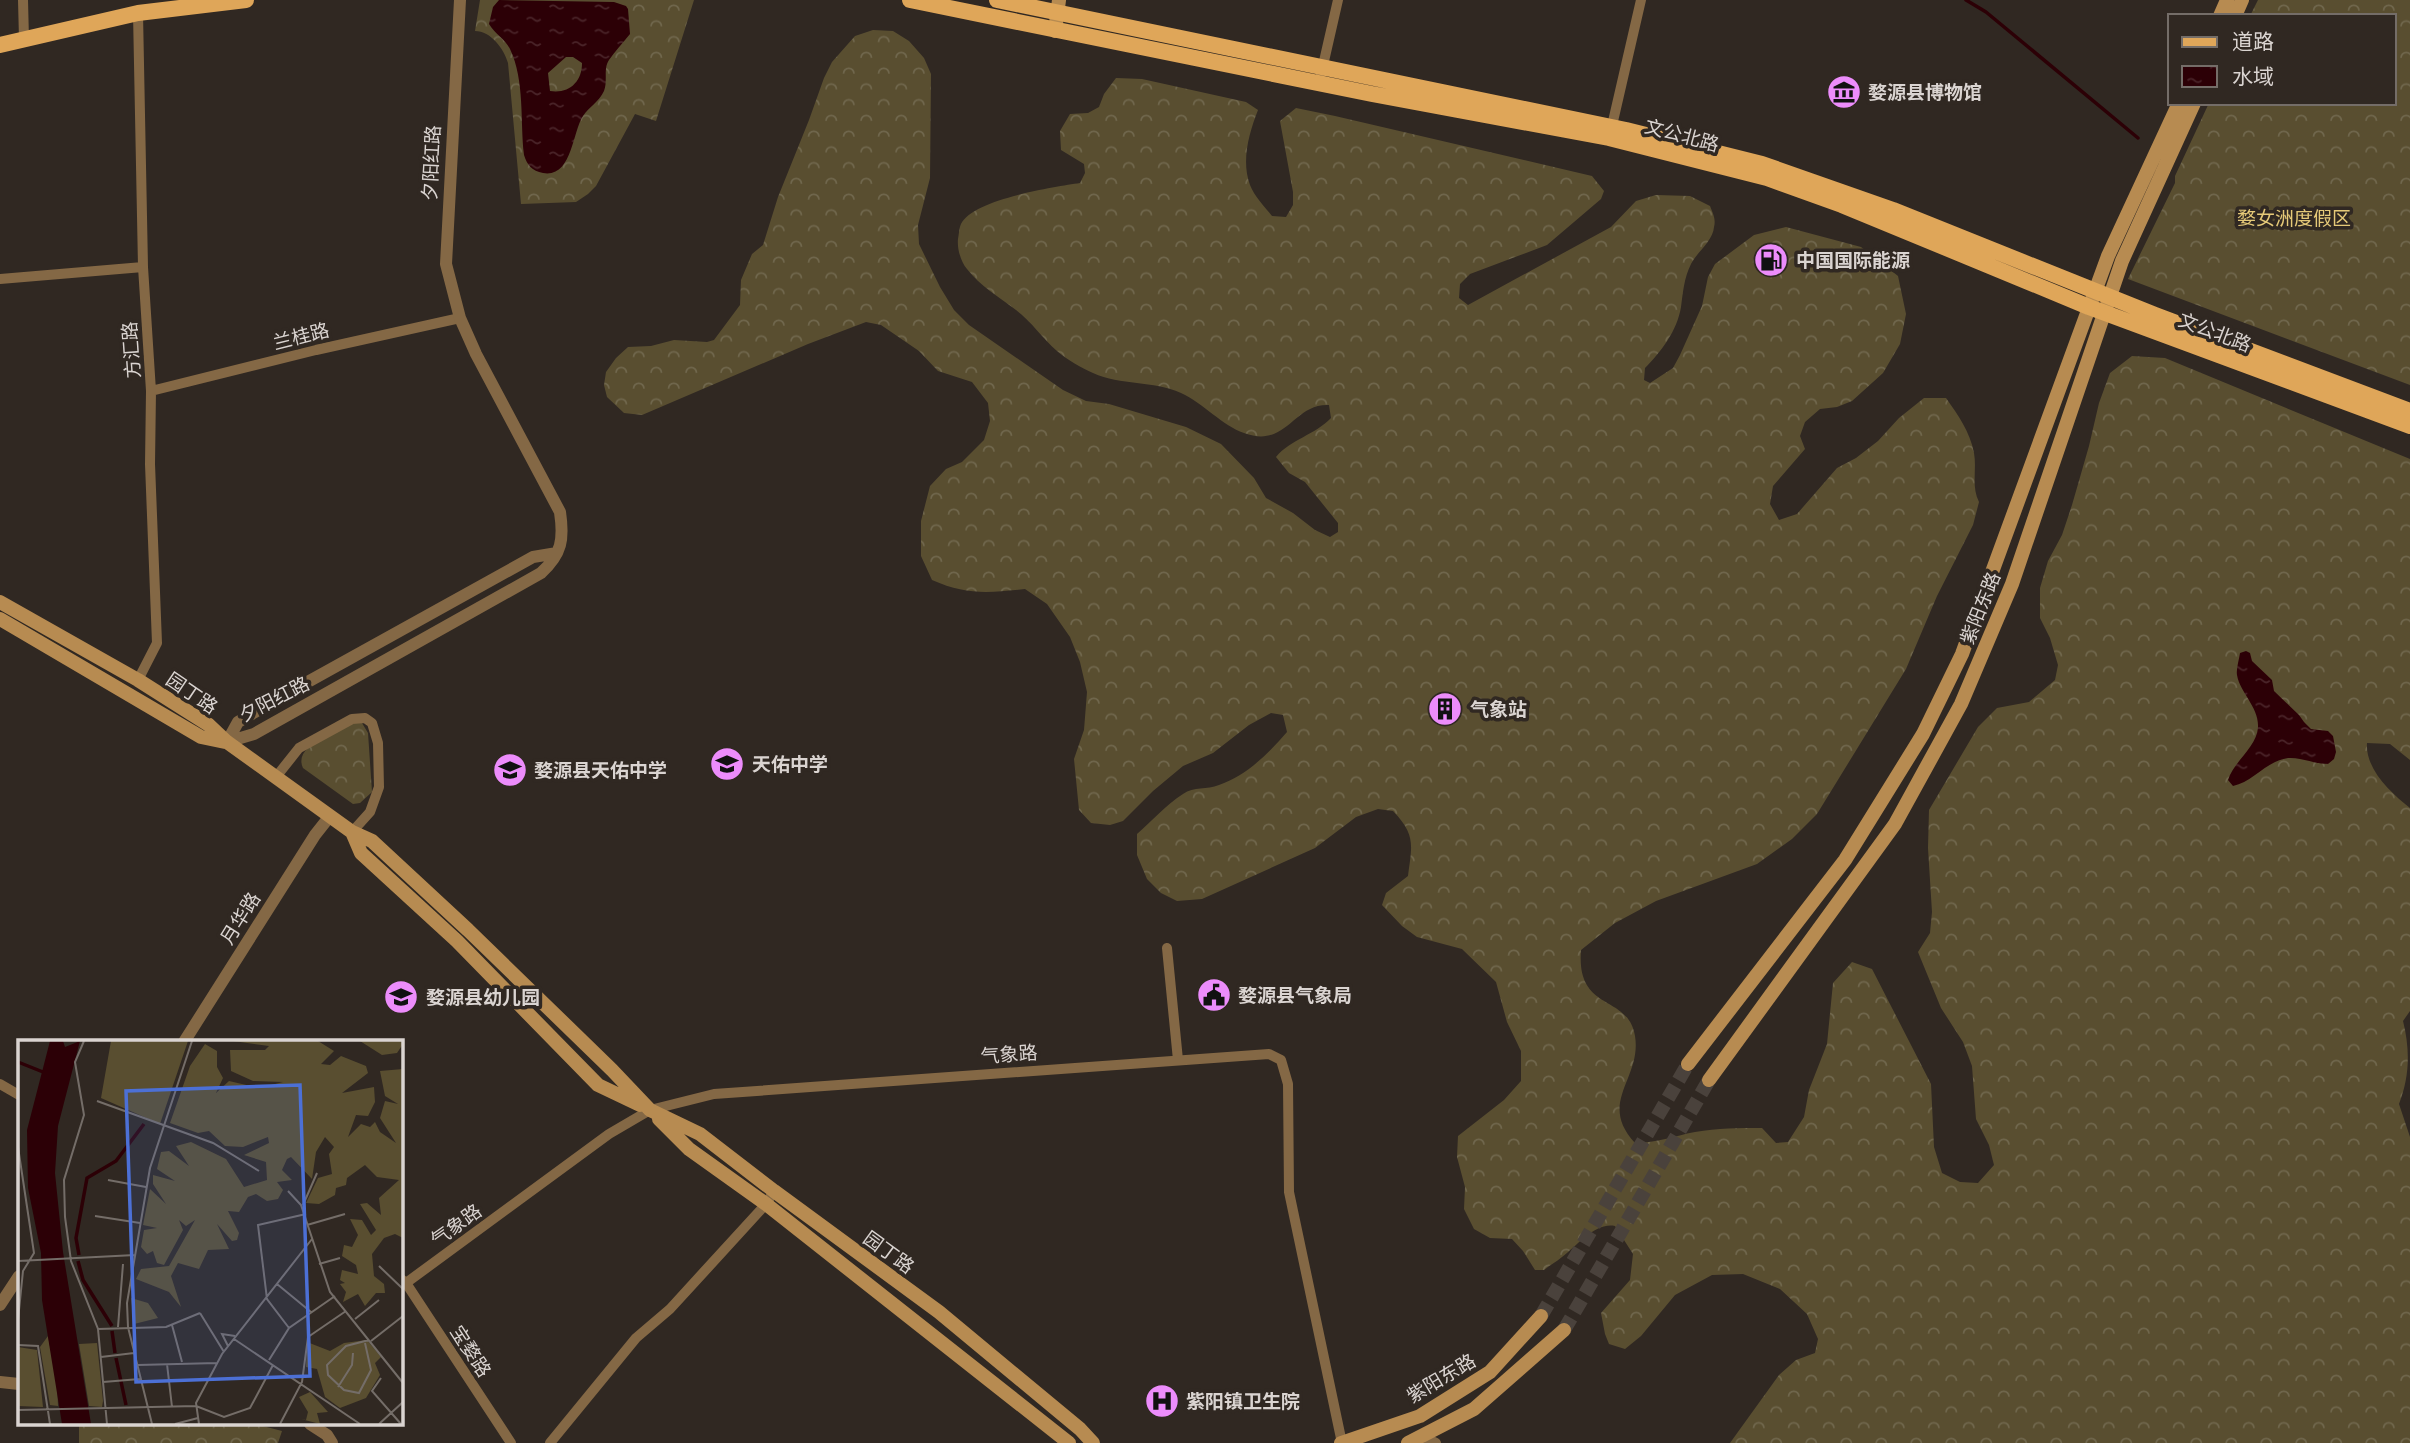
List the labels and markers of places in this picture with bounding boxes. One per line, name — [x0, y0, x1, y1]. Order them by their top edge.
museum icon: 婺源县博物馆 — [1825, 73, 1863, 111]
place label: 婺源县博物馆 — [1868, 80, 1982, 104]
fuel station icon: 中国国际能源 — [1752, 241, 1790, 279]
place label: 中国国际能源 — [1796, 248, 1910, 272]
building icon: 气象站 — [1426, 690, 1464, 728]
place label: 气象站 — [1470, 697, 1527, 721]
school or university icon: 天佑中学 — [708, 745, 746, 783]
school or university icon: 婺源县天佑中学 — [491, 751, 529, 789]
place label: 天佑中学 — [752, 752, 828, 776]
place label: 婺源县天佑中学 — [534, 758, 667, 782]
public building icon: 婺源县气象局 — [1195, 976, 1233, 1014]
school or university icon: 婺源县幼儿园 — [382, 978, 420, 1016]
place label: 婺源县气象局 — [1238, 983, 1352, 1007]
place label: 婺源县幼儿园 — [426, 985, 540, 1009]
hospital icon: 紫阳镇卫生院 — [1143, 1382, 1181, 1420]
place label: 紫阳镇卫生院 — [1186, 1389, 1300, 1413]

